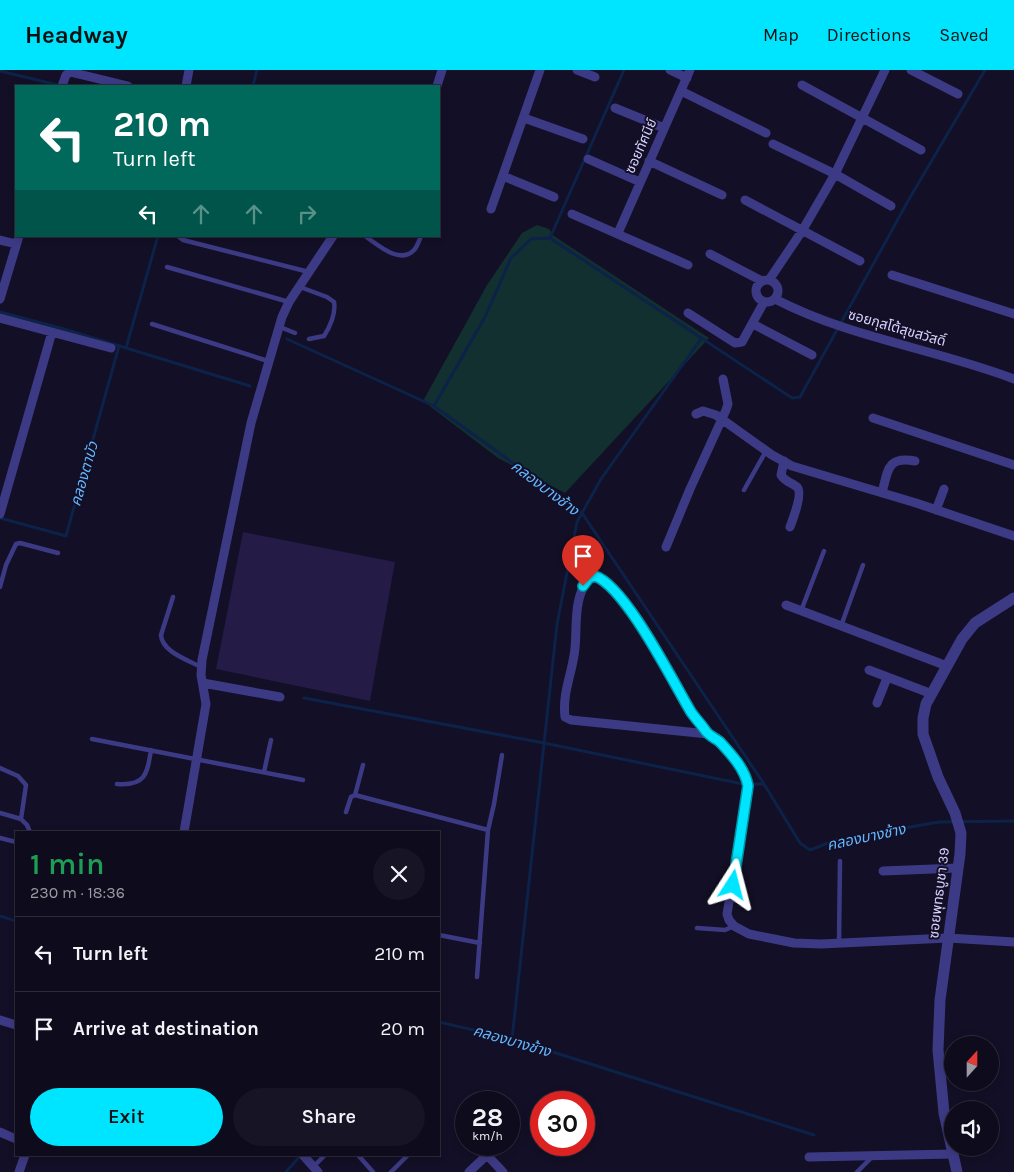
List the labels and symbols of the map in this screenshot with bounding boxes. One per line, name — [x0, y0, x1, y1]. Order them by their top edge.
street label: ซอยทัศนีย์ — [621, 116, 661, 176]
street label: ซอยกุสโต้สุขสวัสดิ์ — [846, 306, 948, 350]
water label: คลองตาบัว — [66, 439, 102, 508]
water label: คลองบางช้าง — [508, 457, 583, 520]
pin — [562, 535, 604, 586]
water label: คลองบางช้าง — [825, 820, 908, 854]
street label: ซอยพุทธบูชา 39 — [925, 847, 953, 939]
position arrow — [706, 858, 758, 910]
water label: คลองบางช้าง — [471, 1021, 554, 1061]
north arrow — [944, 1036, 999, 1091]
speed limit sign: 30 — [530, 1091, 595, 1156]

